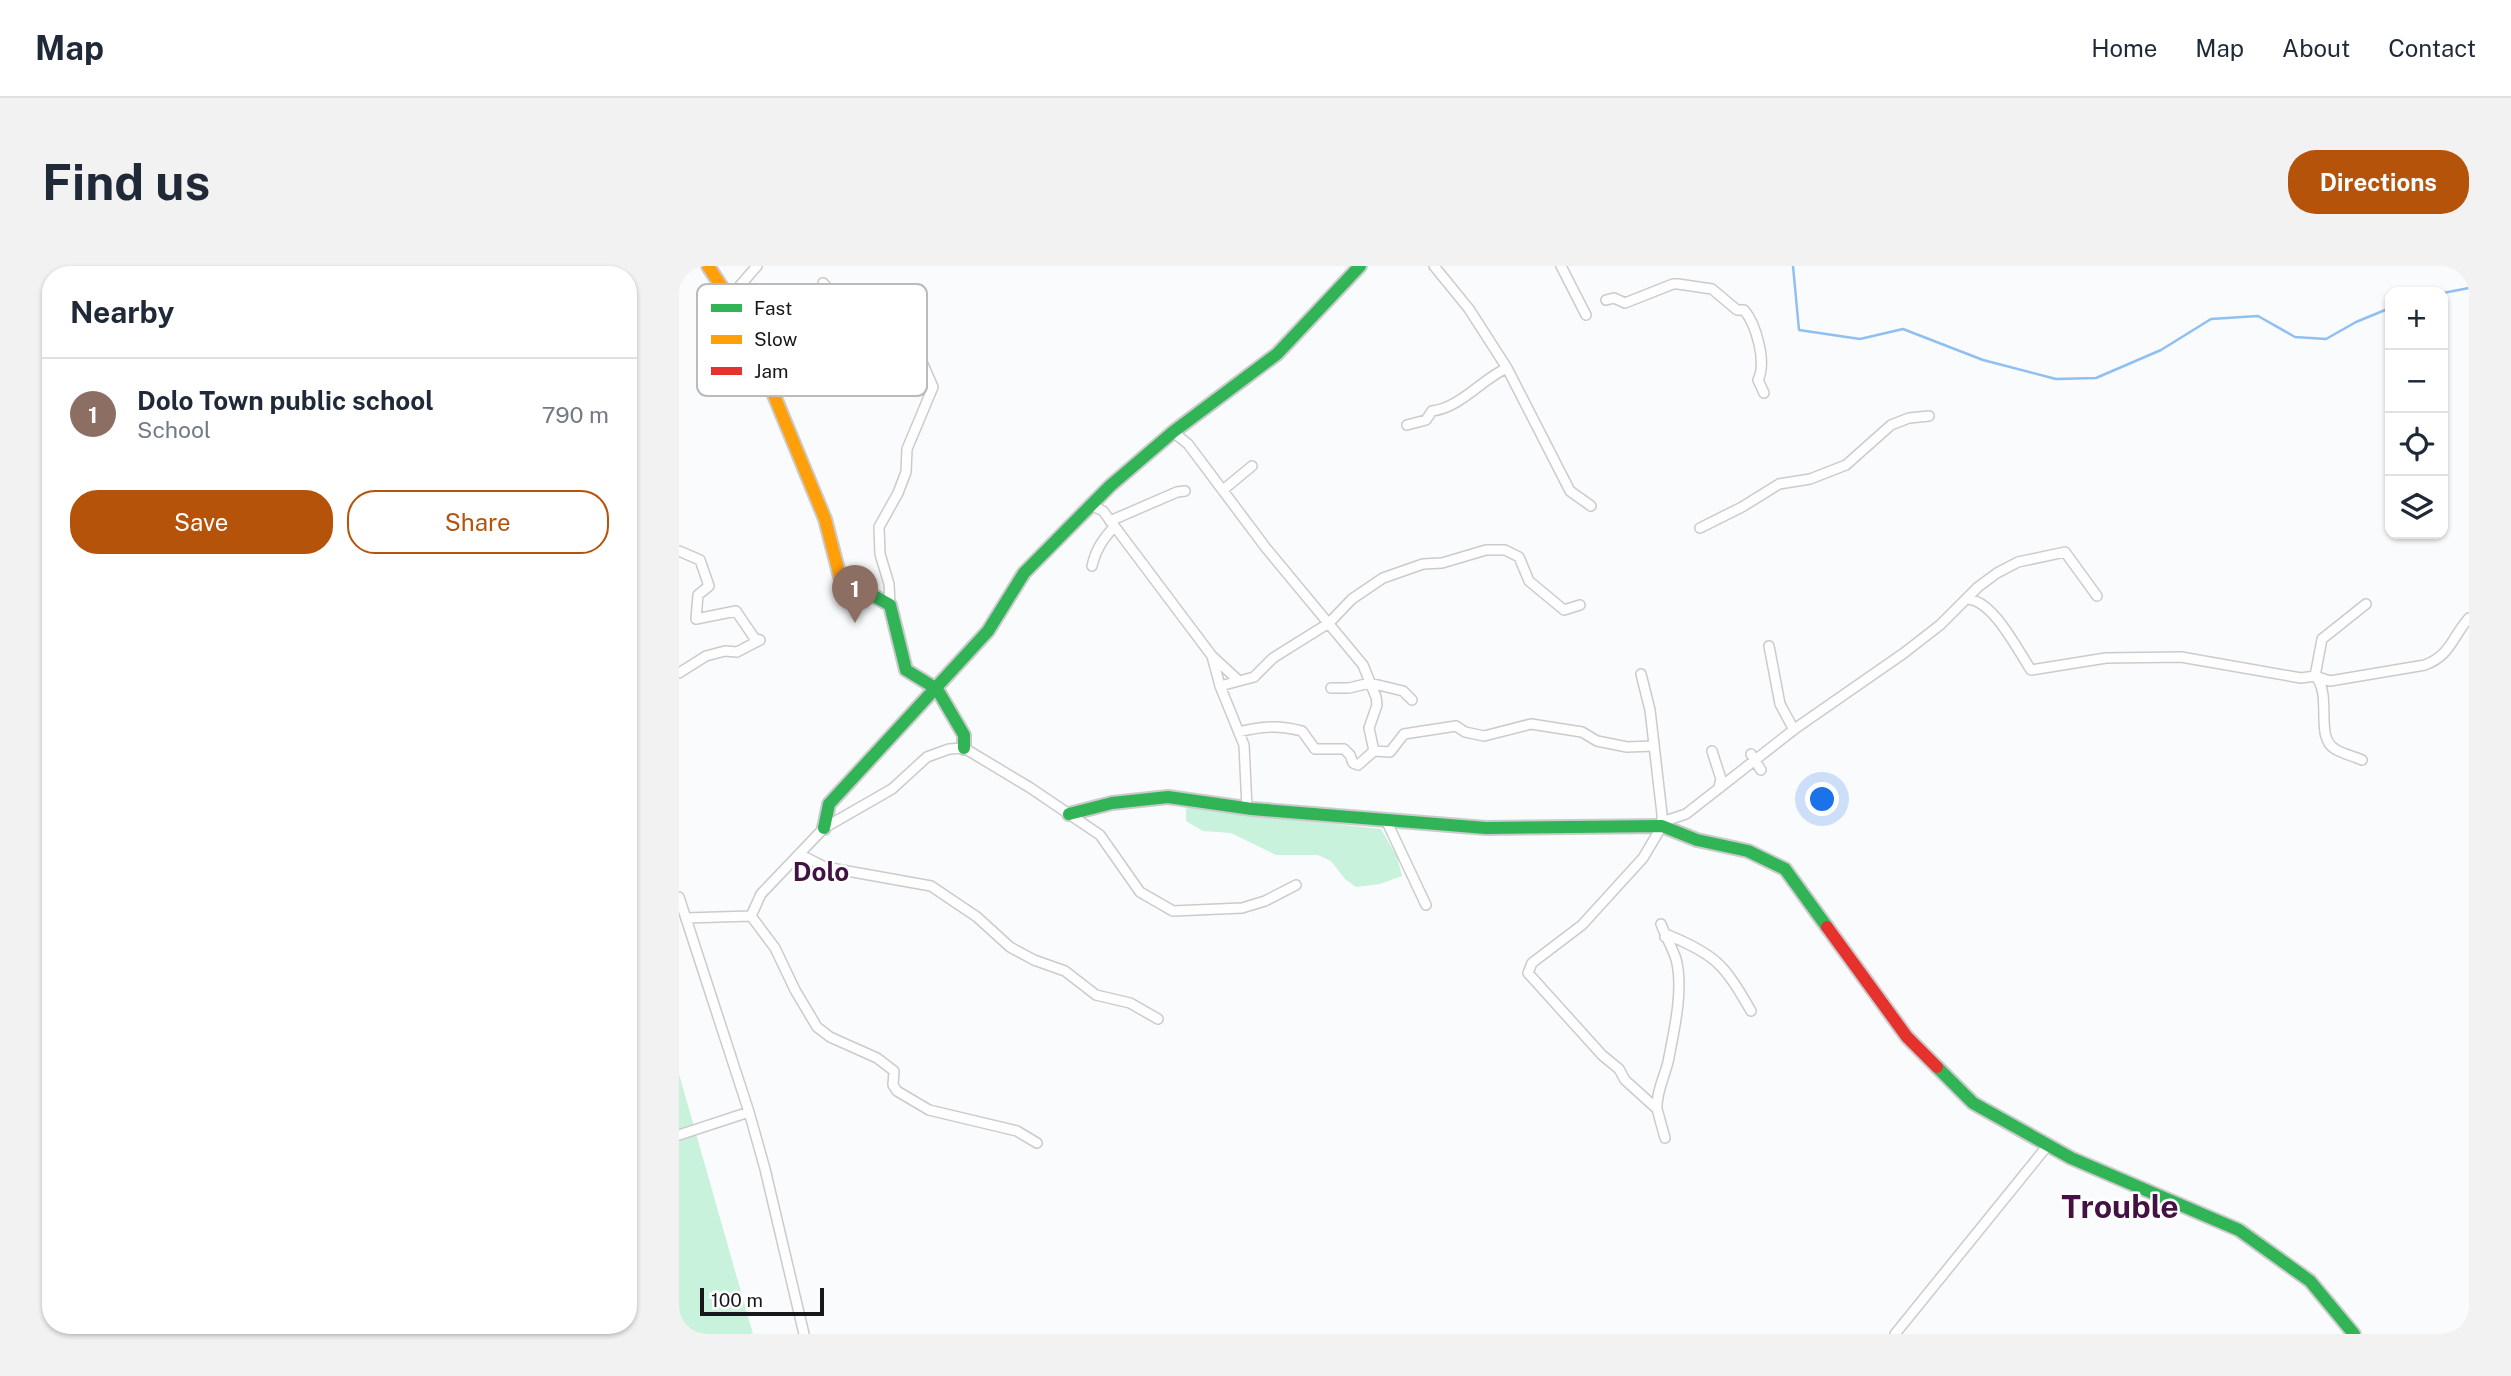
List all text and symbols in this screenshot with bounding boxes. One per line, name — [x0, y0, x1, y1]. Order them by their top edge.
text: Map — [35, 29, 104, 67]
text: Home — [2091, 34, 2157, 62]
text: Map — [2195, 34, 2244, 62]
text: About — [2282, 34, 2350, 62]
text: Contact — [2388, 34, 2476, 62]
button: Directions — [2288, 150, 2469, 214]
text: Find us — [42, 153, 210, 211]
legend — [697, 284, 927, 396]
map controls — [2385, 287, 2448, 539]
button: + — [2385, 287, 2448, 350]
text: Nearby — [70, 294, 174, 330]
text: Fast — [754, 297, 792, 319]
text: Slow — [754, 328, 798, 350]
button: − — [2385, 350, 2448, 413]
text: Jam — [754, 360, 788, 382]
text: Dolo Town public school — [137, 385, 434, 416]
text: 1 — [88, 401, 98, 428]
text: 790 m — [542, 401, 609, 428]
button: locate — [2385, 413, 2448, 476]
text: School — [137, 416, 211, 443]
button: layers — [2385, 476, 2448, 539]
button: Save — [70, 490, 333, 554]
button: Share — [347, 490, 609, 554]
pin: 1 — [832, 565, 878, 623]
your location — [1805, 782, 1839, 816]
district label: Dolo — [793, 856, 849, 887]
district label: Trouble — [2061, 1188, 2179, 1225]
scale bar — [700, 1285, 824, 1317]
text: 100 m — [711, 1289, 763, 1311]

